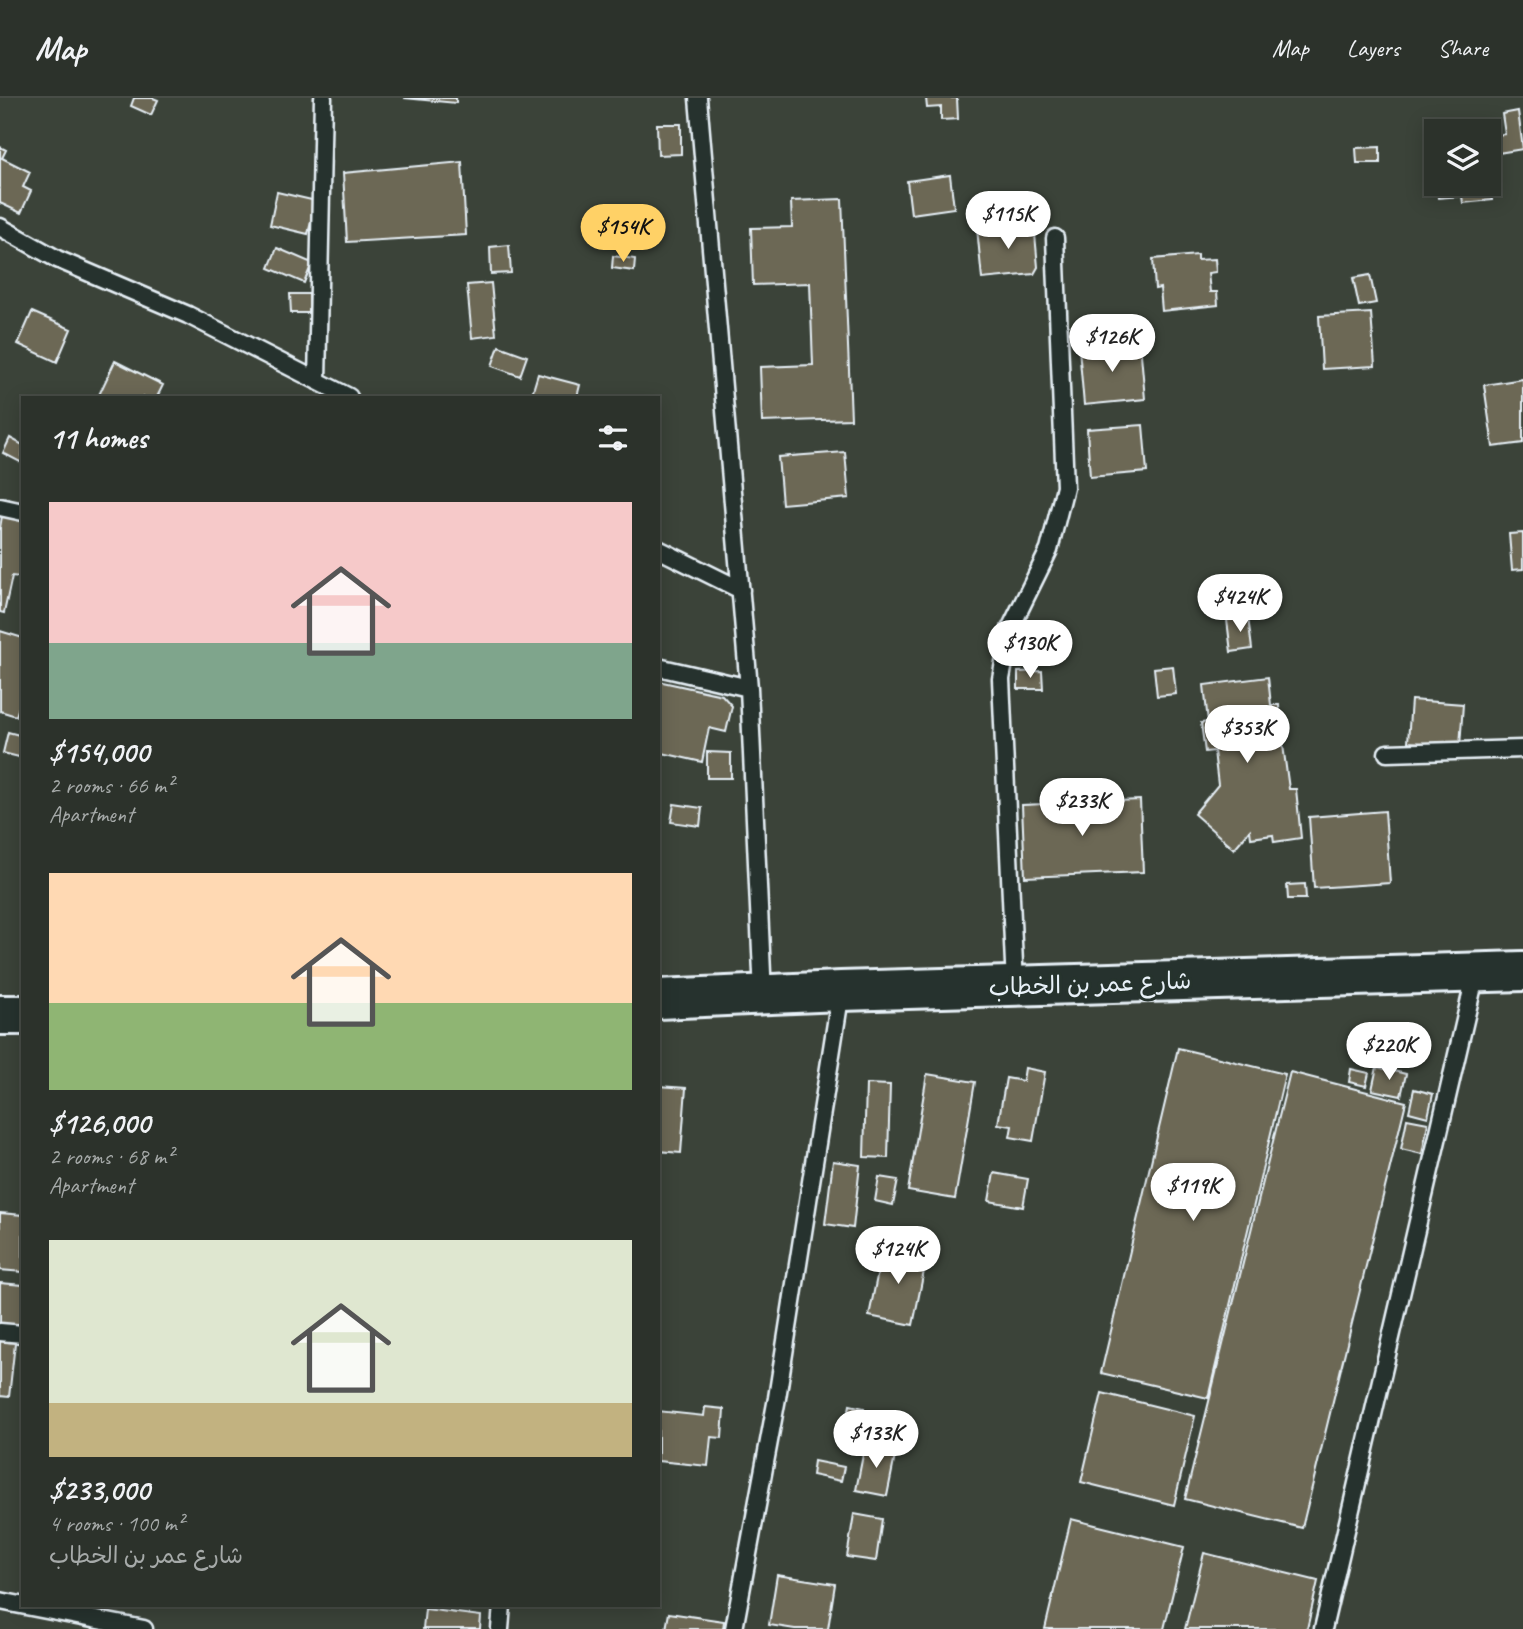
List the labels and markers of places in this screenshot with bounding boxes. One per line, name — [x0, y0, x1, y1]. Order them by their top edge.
pin: $115K — [959, 192, 1057, 251]
pin: $154K — [574, 204, 672, 264]
pin: $126K — [1063, 314, 1161, 374]
pin: $424K — [1191, 574, 1289, 634]
pin: $130K — [981, 620, 1079, 680]
pin: $353K — [1198, 706, 1296, 765]
pin: $233K — [1033, 778, 1131, 838]
pin: $220K — [1340, 1023, 1438, 1082]
pin: $119K — [1144, 1164, 1242, 1223]
pin: $124K — [849, 1226, 947, 1286]
pin: $133K — [827, 1410, 925, 1470]

